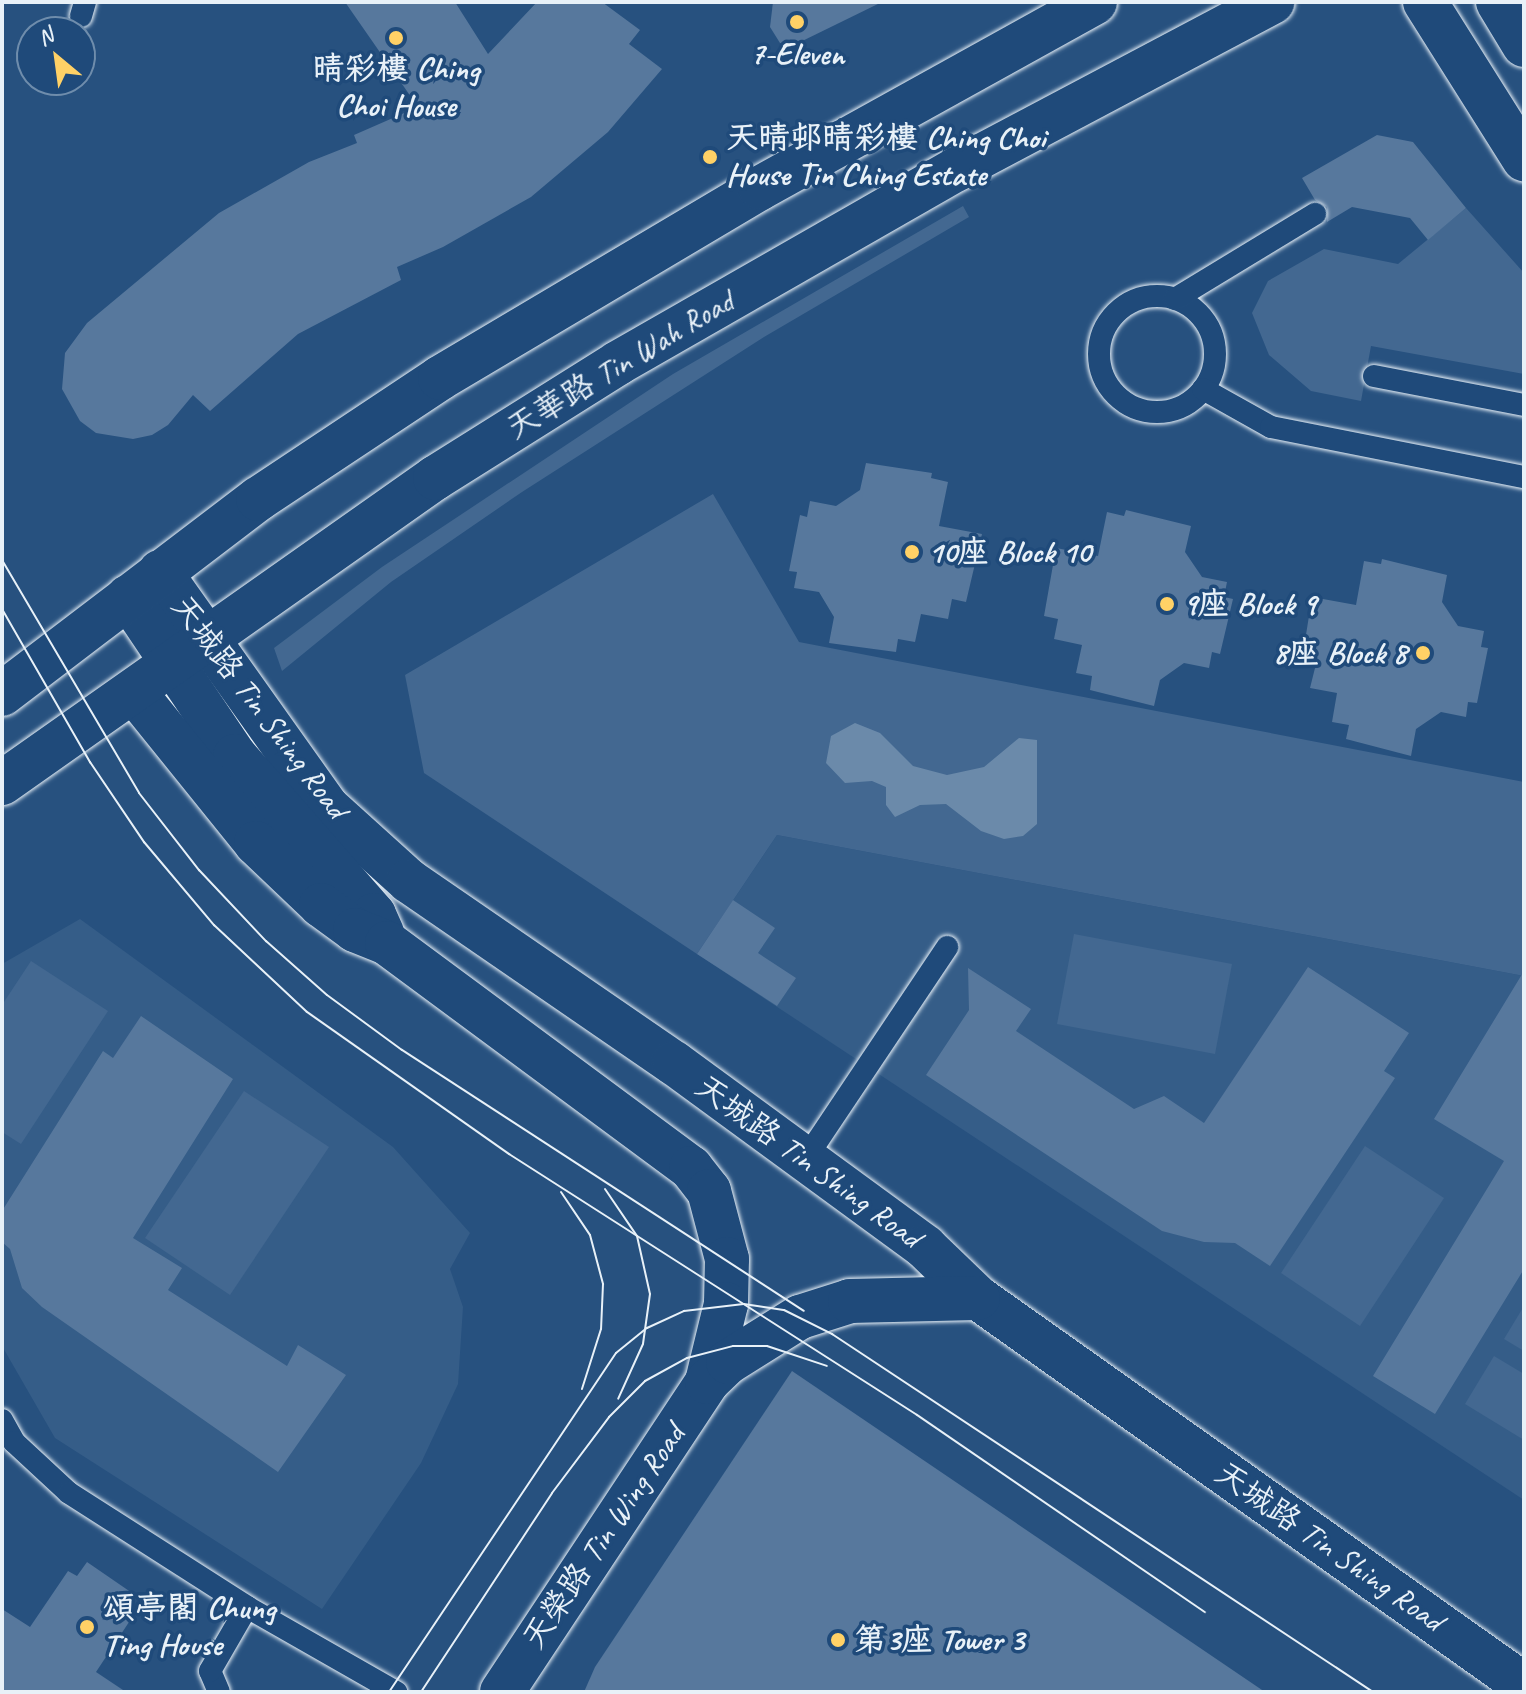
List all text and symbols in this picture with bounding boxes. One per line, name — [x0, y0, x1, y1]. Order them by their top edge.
marker: 7-Eleven — [788, 13, 806, 31]
north arrow — [16, 16, 96, 96]
text: N — [33, 21, 58, 52]
marker: 晴彩樓 Ching Choi House — [387, 29, 405, 47]
place label: 7-Eleven — [750, 35, 844, 73]
place label: 晴彩樓 Ching Choi House — [313, 51, 479, 126]
place label: 天晴邨晴彩樓 Ching Choi House Tin Ching Estate — [726, 120, 1045, 195]
marker: 天晴邨晴彩樓 Ching Choi House Tin Ching Estate — [701, 148, 719, 166]
street label: 天華路 Tin Wah Road — [499, 282, 741, 448]
place label: 10座 Block 10 — [928, 533, 1091, 571]
marker: 10座 Block 10 — [903, 543, 921, 561]
place label: 9座 Block 9 — [1183, 585, 1316, 623]
street label: 天城路 Tin Shing Road — [162, 587, 356, 827]
marker: 9座 Block 9 — [1158, 595, 1176, 613]
place label: 8座 Block 8 — [1273, 634, 1407, 672]
marker: 8座 Block 8 — [1414, 644, 1432, 662]
street label: 天城路 Tin Shing Road — [687, 1067, 929, 1257]
street label: 天榮路 Tin Wing Road — [514, 1417, 694, 1657]
street label: 天城路 Tin Shing Road — [1207, 1454, 1451, 1640]
place label: 頌亭閣 Chung Ting House — [103, 1590, 275, 1665]
marker: 頌亭閣 Chung Ting House — [78, 1618, 96, 1636]
place label: 第3座 Tower 3 — [854, 1621, 1024, 1659]
marker: 第3座 Tower 3 — [829, 1631, 847, 1649]

